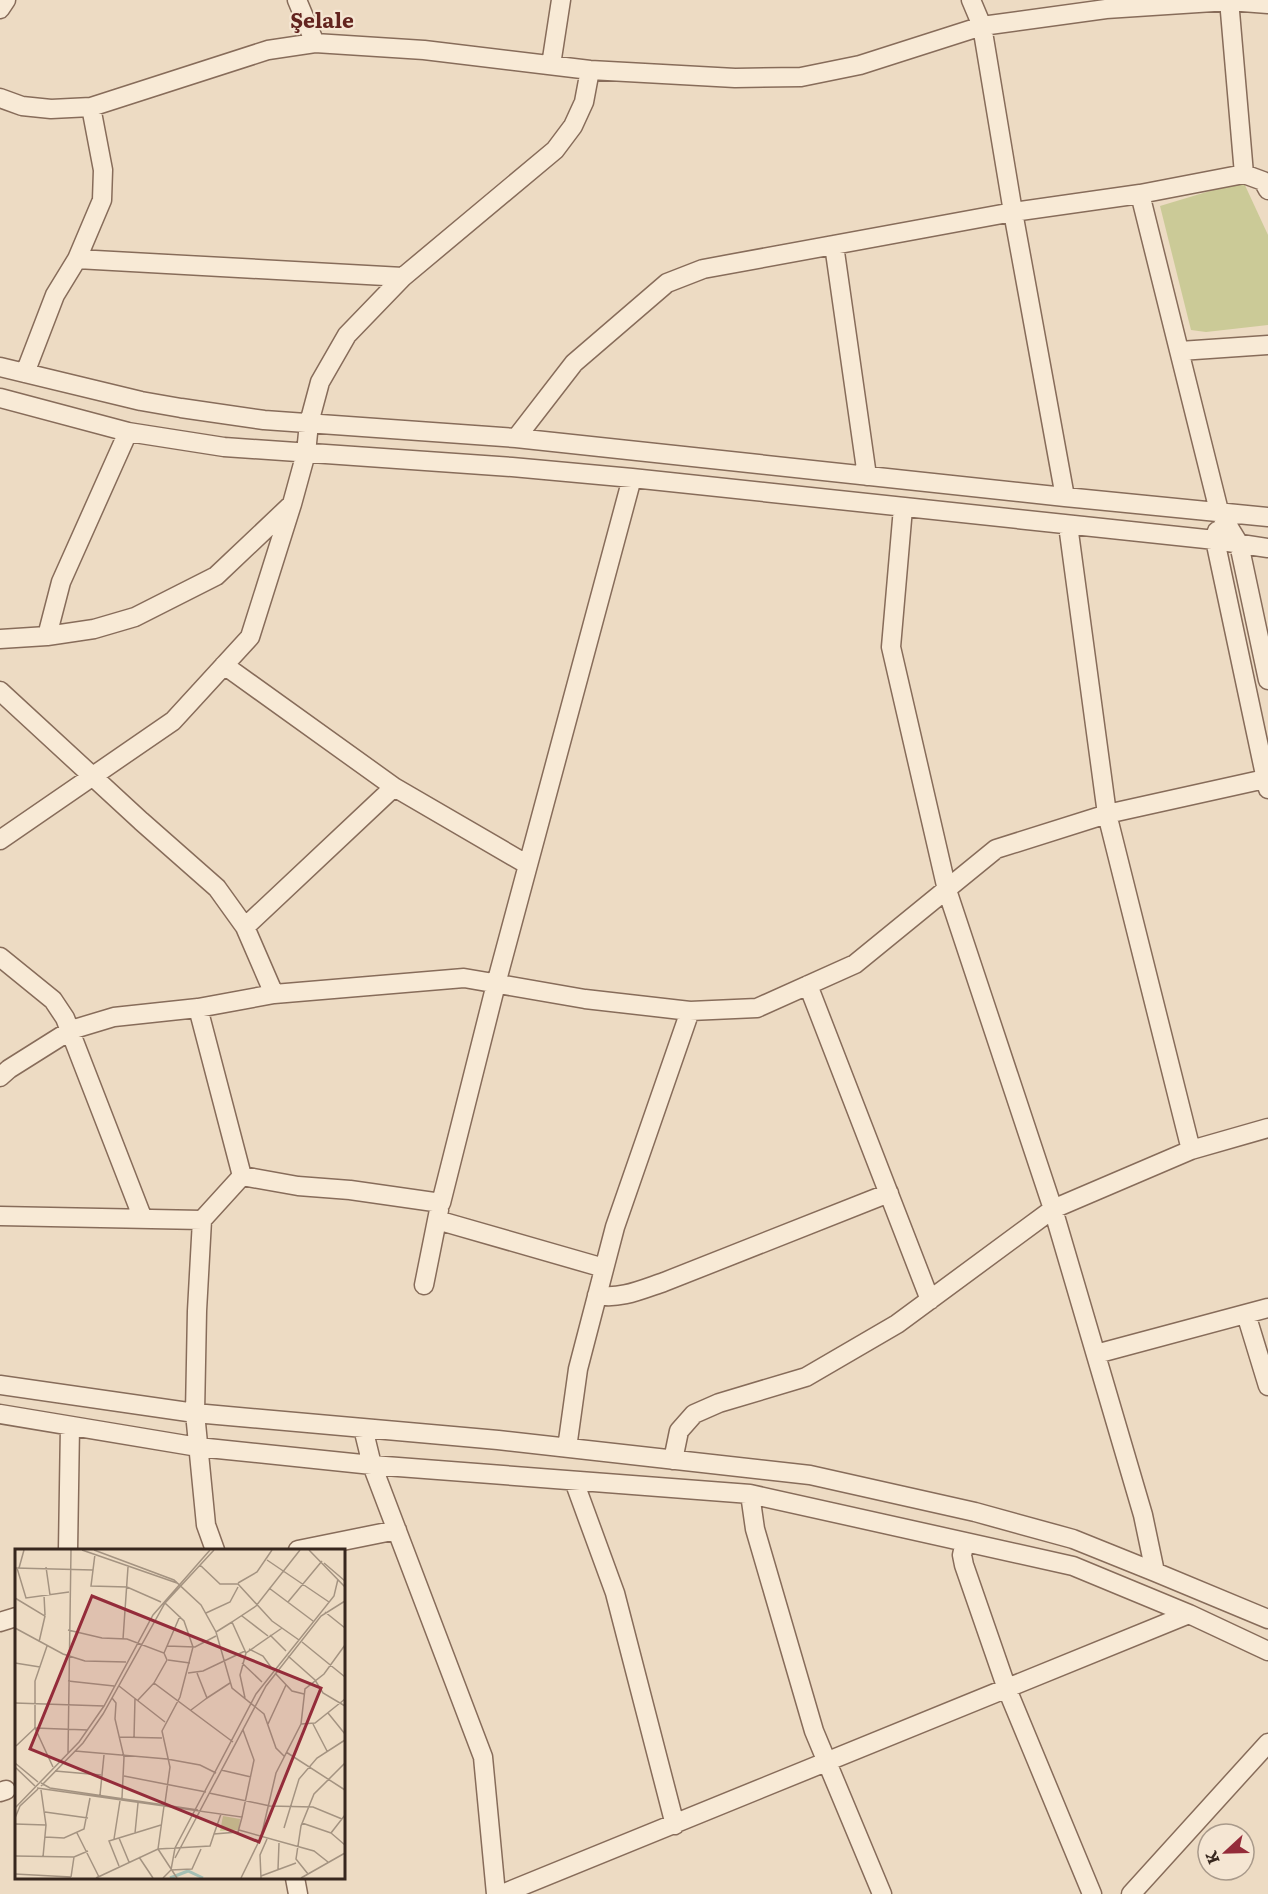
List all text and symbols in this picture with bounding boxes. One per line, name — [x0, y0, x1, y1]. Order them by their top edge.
district label: Şelale — [290, 3, 354, 34]
inset map — [15, 1549, 345, 1879]
north arrow — [1196, 1822, 1256, 1882]
text: K — [1198, 1847, 1225, 1868]

